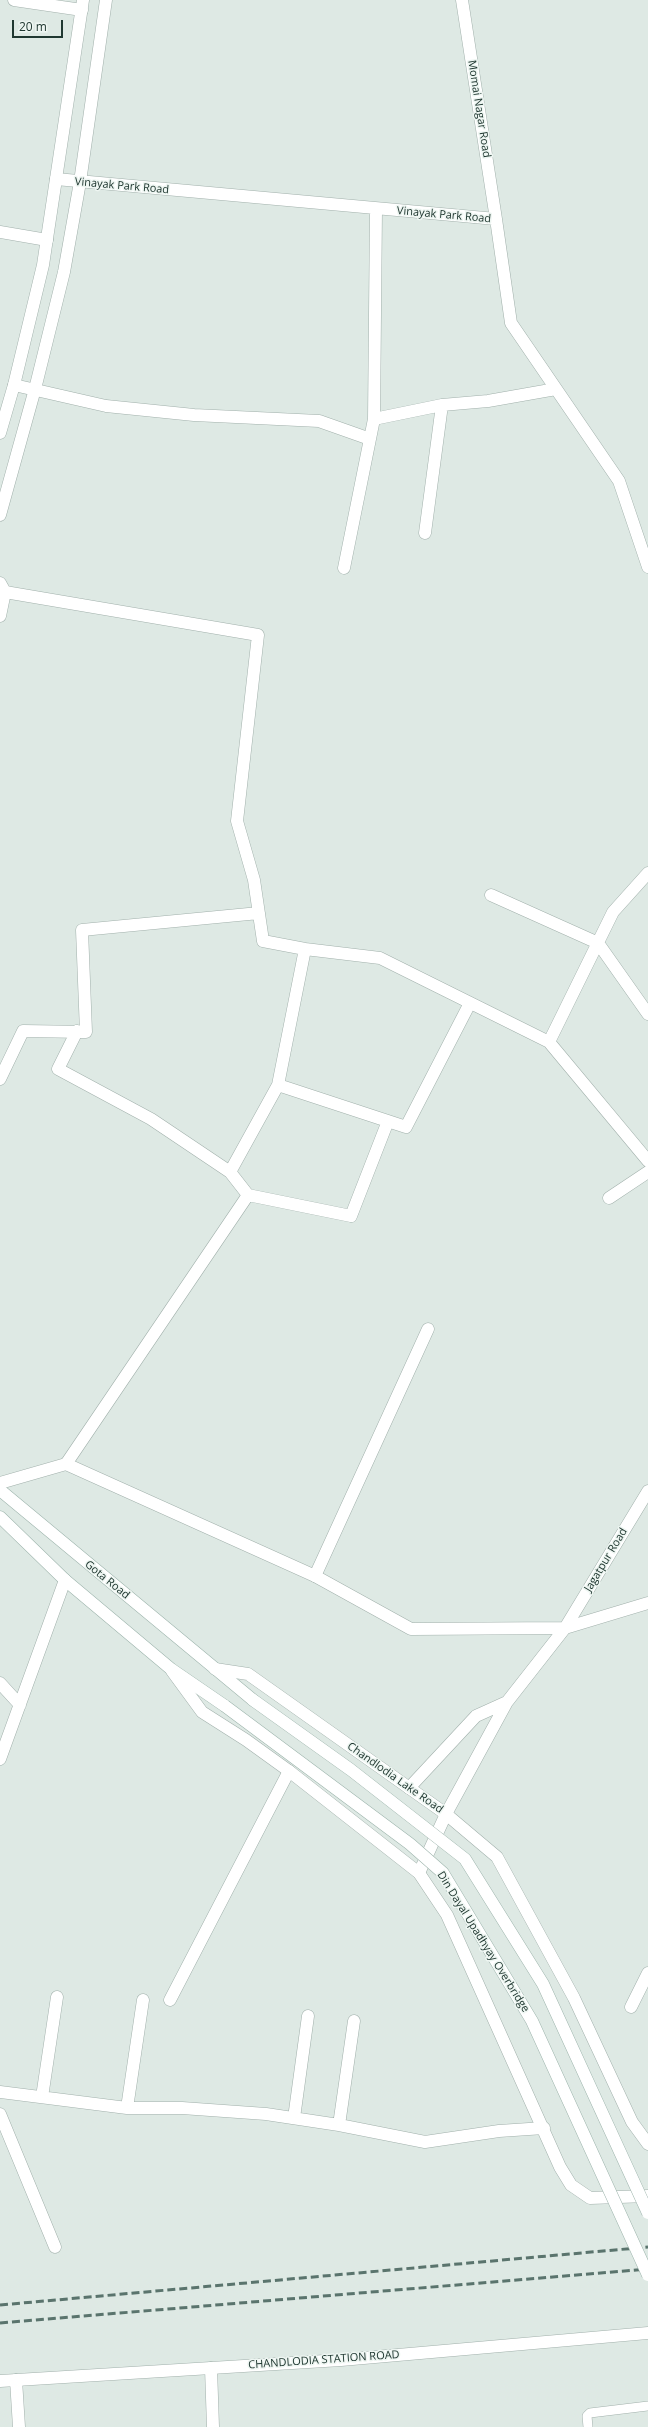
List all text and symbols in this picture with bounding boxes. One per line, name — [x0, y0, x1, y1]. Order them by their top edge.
scale bar — [14, 12, 65, 38]
text: 20 m — [19, 18, 47, 35]
street label: Momai Nagar Road — [465, 59, 493, 159]
street label: Vinayak Park Road — [74, 175, 170, 197]
street label: Vinayak Park Road — [396, 204, 492, 226]
street label: Jagatpur Road — [582, 1526, 630, 1594]
street label: Gota Road — [82, 1558, 132, 1602]
street label: Chandlodia Lake Road — [345, 1740, 445, 1816]
street label: Din Dayal Upadhyay Overbridge — [434, 1869, 532, 2015]
street label: CHANDLODIA STATION ROAD — [248, 2348, 400, 2372]

